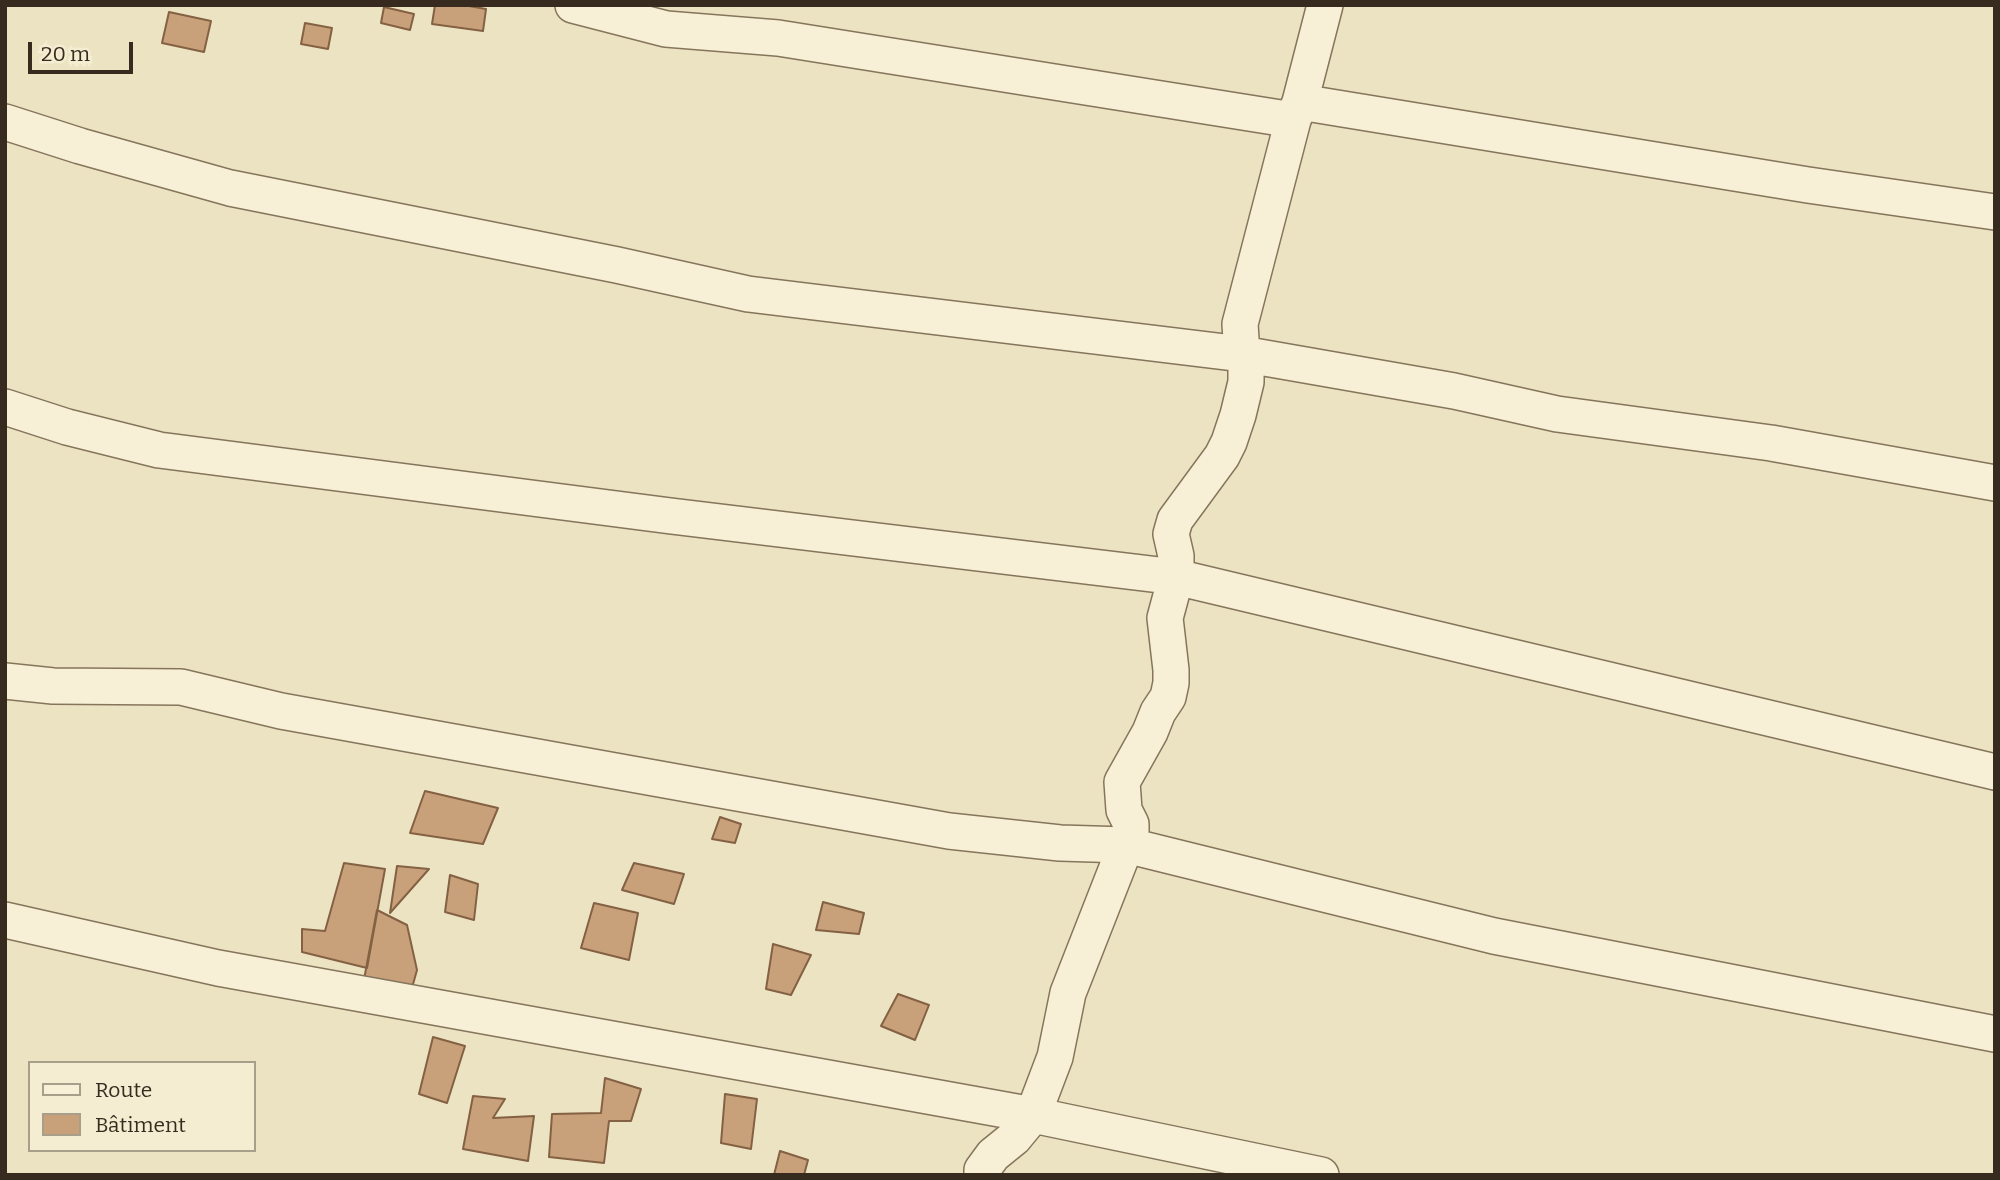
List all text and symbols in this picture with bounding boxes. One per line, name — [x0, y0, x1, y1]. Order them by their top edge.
scale bar — [32, 28, 136, 72]
text: 20 m — [41, 41, 90, 67]
legend — [28, 1061, 256, 1152]
text: Route — [95, 1077, 152, 1103]
text: Bâtiment — [95, 1112, 186, 1138]

